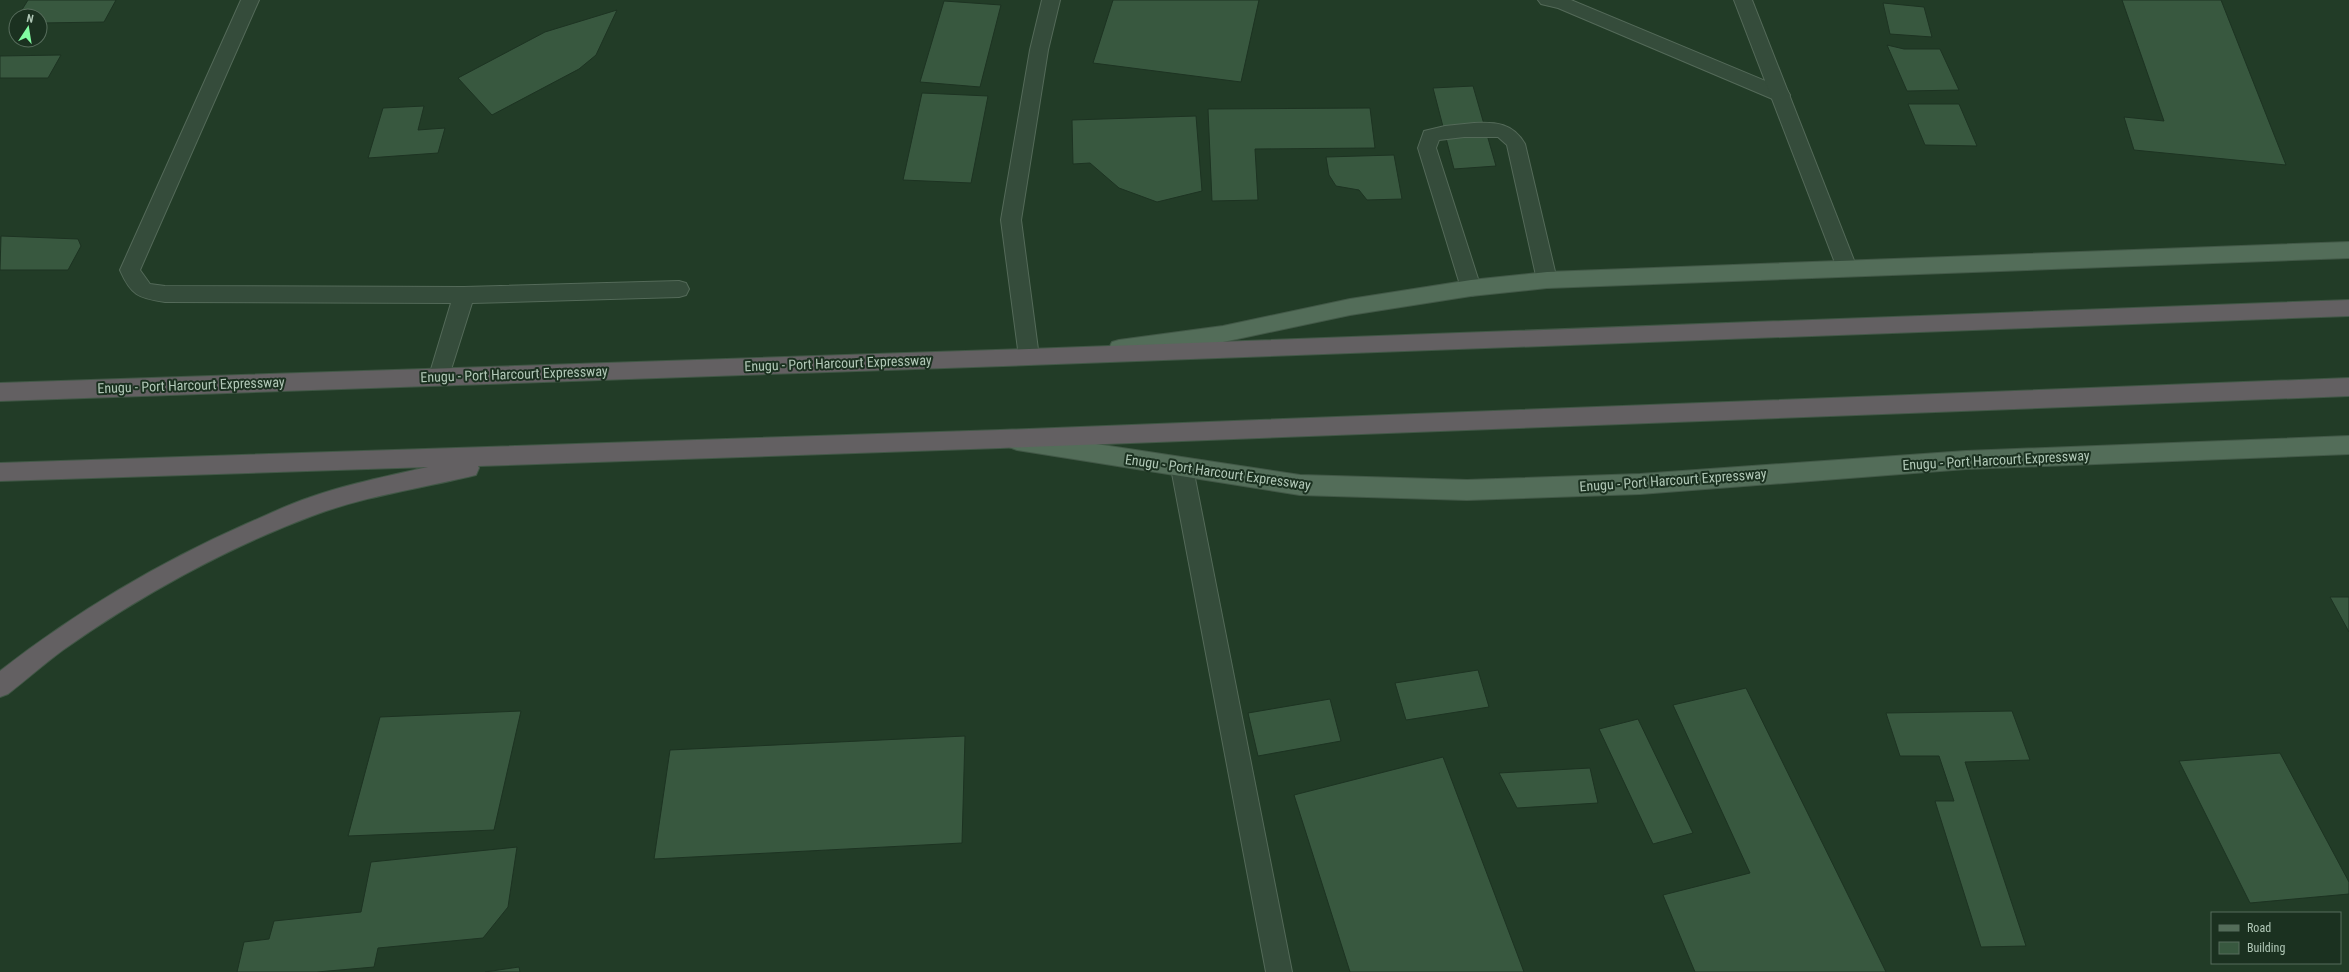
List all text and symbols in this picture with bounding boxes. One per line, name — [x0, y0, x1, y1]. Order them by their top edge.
north arrow — [8, 8, 48, 48]
text: N — [25, 12, 35, 26]
street label: Enugu - Port Harcourt Expressway — [744, 352, 932, 374]
street label: Enugu - Port Harcourt Expressway — [420, 363, 608, 385]
street label: Enugu - Port Harcourt Expressway — [97, 374, 285, 396]
street label: Enugu - Port Harcourt Expressway — [1902, 447, 2090, 473]
street label: Enugu - Port Harcourt Expressway — [1124, 451, 1312, 493]
street label: Enugu - Port Harcourt Expressway — [1579, 465, 1767, 495]
legend — [2211, 912, 2341, 964]
text: Road — [2247, 921, 2271, 935]
text: Building — [2247, 941, 2285, 955]

